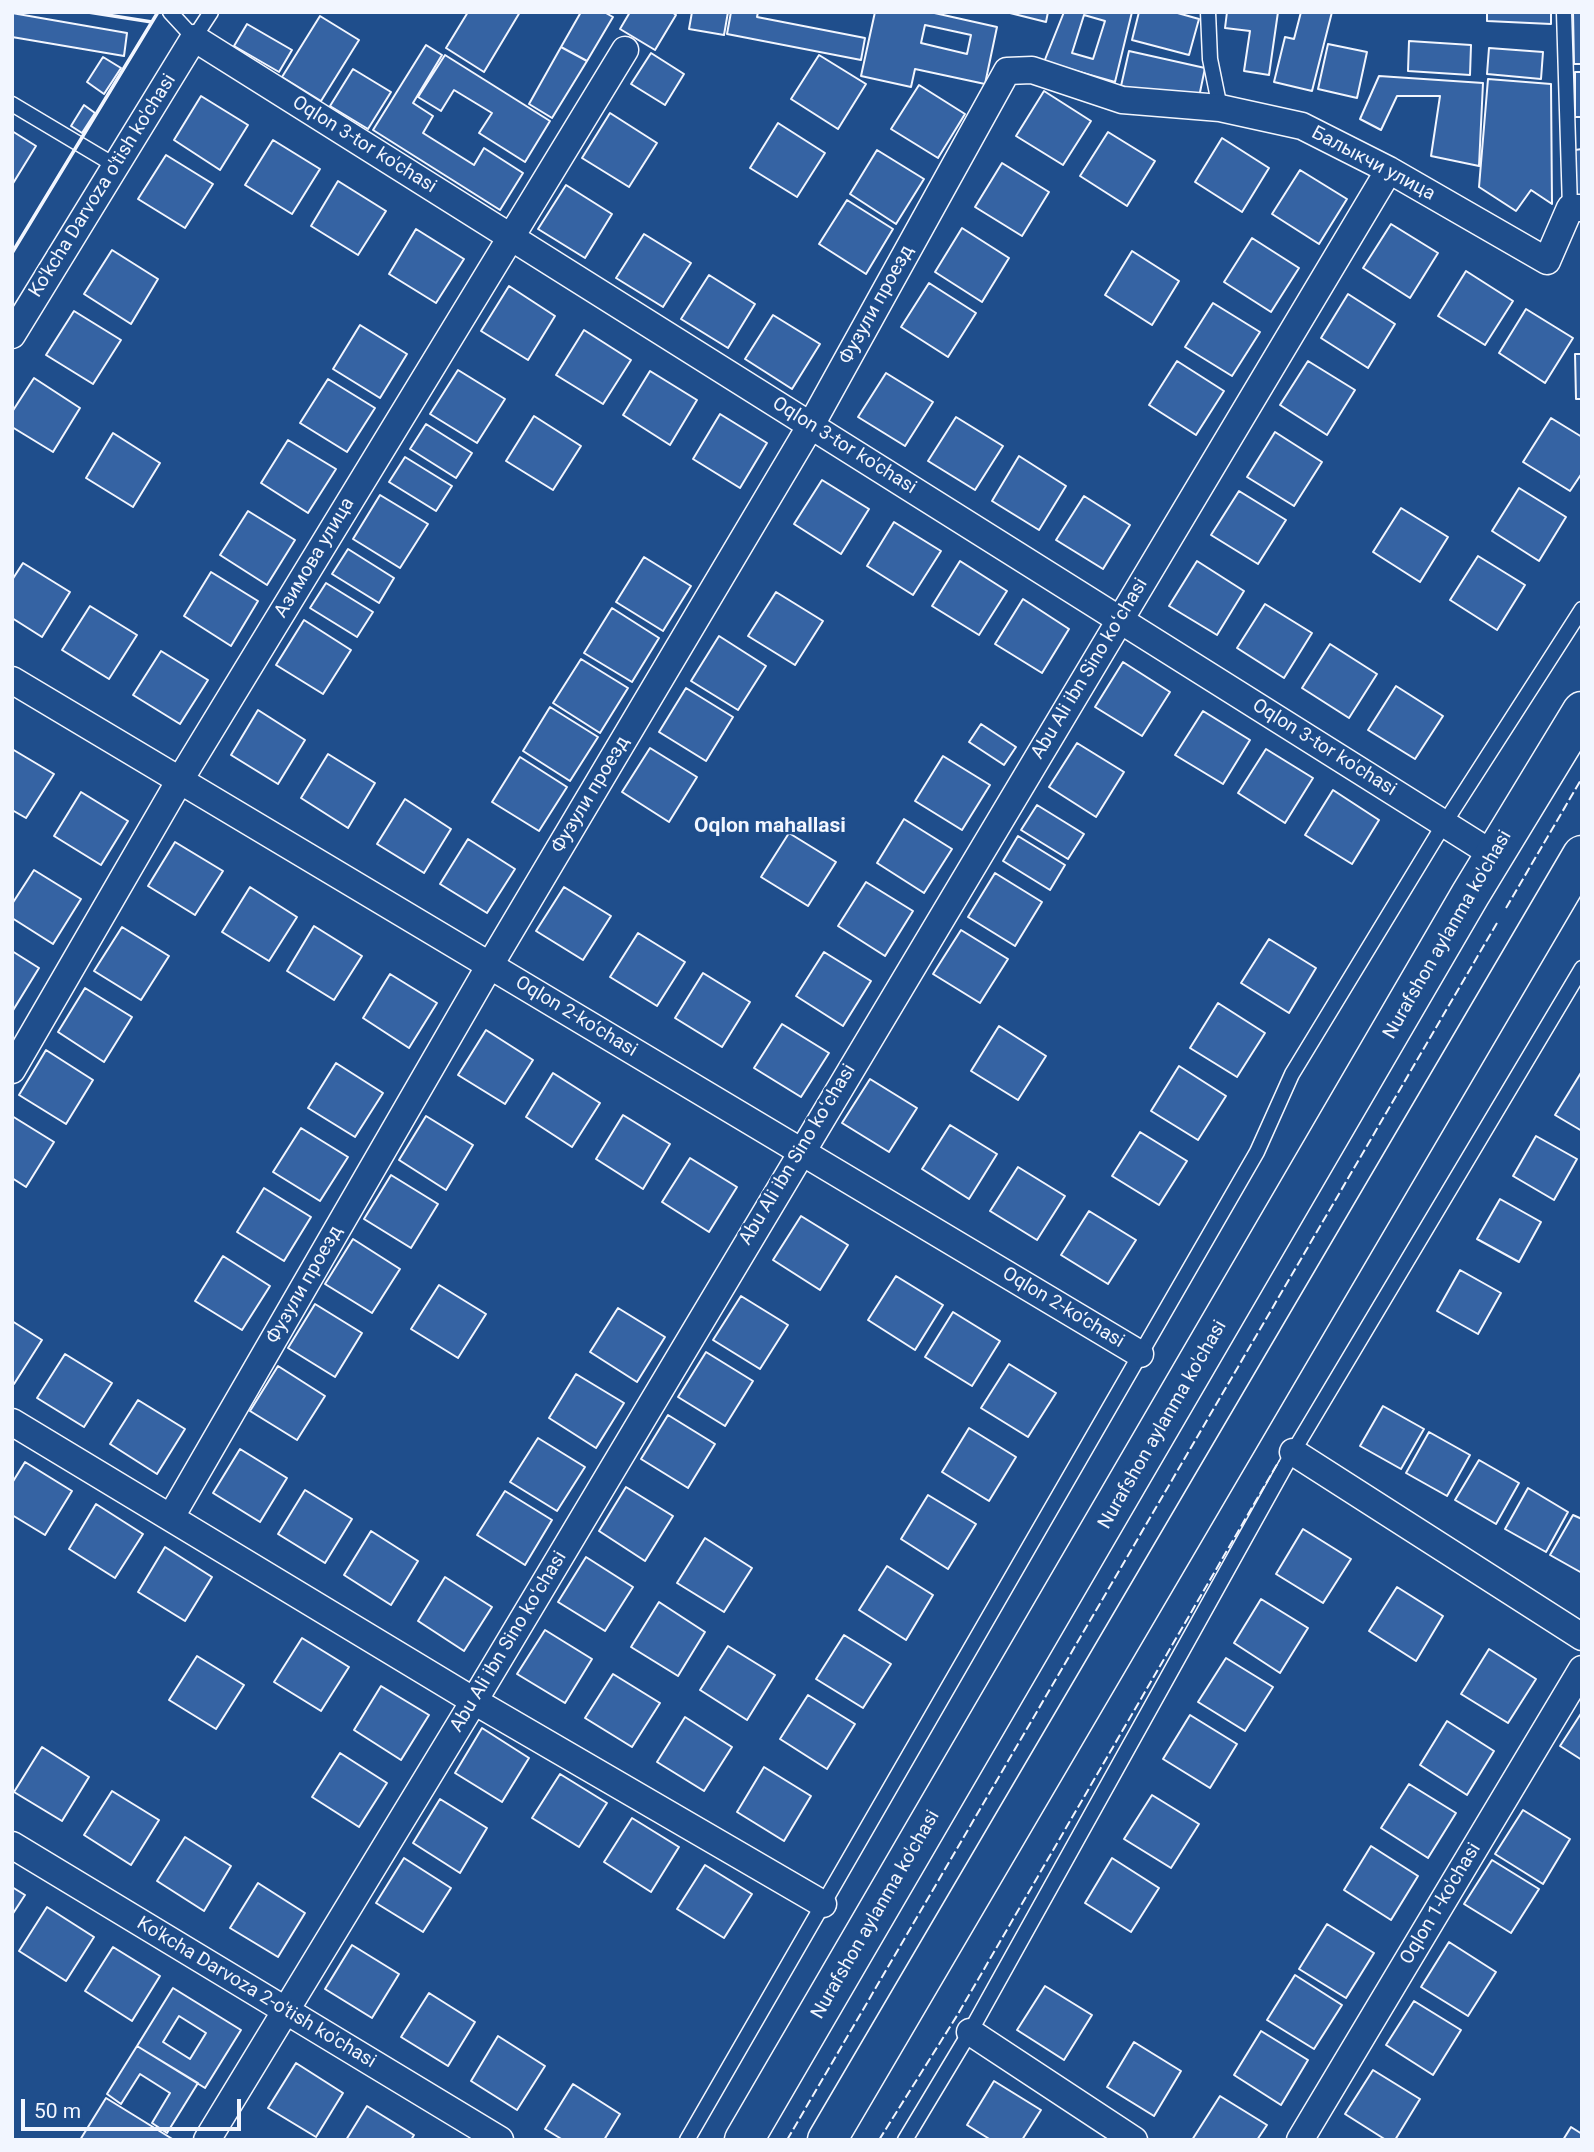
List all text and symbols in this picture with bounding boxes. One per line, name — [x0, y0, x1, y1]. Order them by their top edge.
street label: Ko'kcha Darvoza o'tish ko'chasi — [25, 70, 181, 302]
street label: Oqlon 3-tor ko'chasi — [288, 91, 440, 199]
street label: Балыкчи улица — [1307, 122, 1439, 206]
street label: Фузули проезд — [835, 242, 919, 368]
street label: Oqlon 3-tor ko'chasi — [768, 392, 920, 500]
street label: Азимова улица — [270, 494, 360, 622]
street label: Abu Ali ibn Sino koʻchasi — [1027, 574, 1153, 764]
street label: Oqlon 3-tor ko'chasi — [1248, 694, 1400, 802]
street label: Фузули проезд — [547, 732, 635, 858]
district label: Oqlon mahallasi — [694, 814, 846, 840]
street label: Nurafshon aylanma ko'chasi — [1379, 827, 1517, 1043]
street label: Oqlon 2-ko‘chasi — [511, 972, 641, 1062]
street label: Abu Ali ibn Sino koʻchasi — [735, 1060, 861, 1250]
street label: Фузули проезд — [262, 1222, 348, 1348]
street label: Oqlon 2-ko‘chasi — [998, 1263, 1128, 1353]
street label: Nurafshon aylanma ko'chasi — [1094, 1317, 1232, 1533]
street label: Abu Ali ibn Sino koʻchasi — [446, 1547, 572, 1737]
street label: Nurafshon aylanma ko'chasi — [807, 1807, 945, 2023]
street label: Oqlon 1-ko'chasi — [1396, 1839, 1486, 1969]
street label: Ko'kcha Darvoza 2-o'tish ko'chasi — [132, 1912, 380, 2074]
scale bar — [24, 2086, 245, 2130]
text: 50 m — [34, 2099, 81, 2123]

